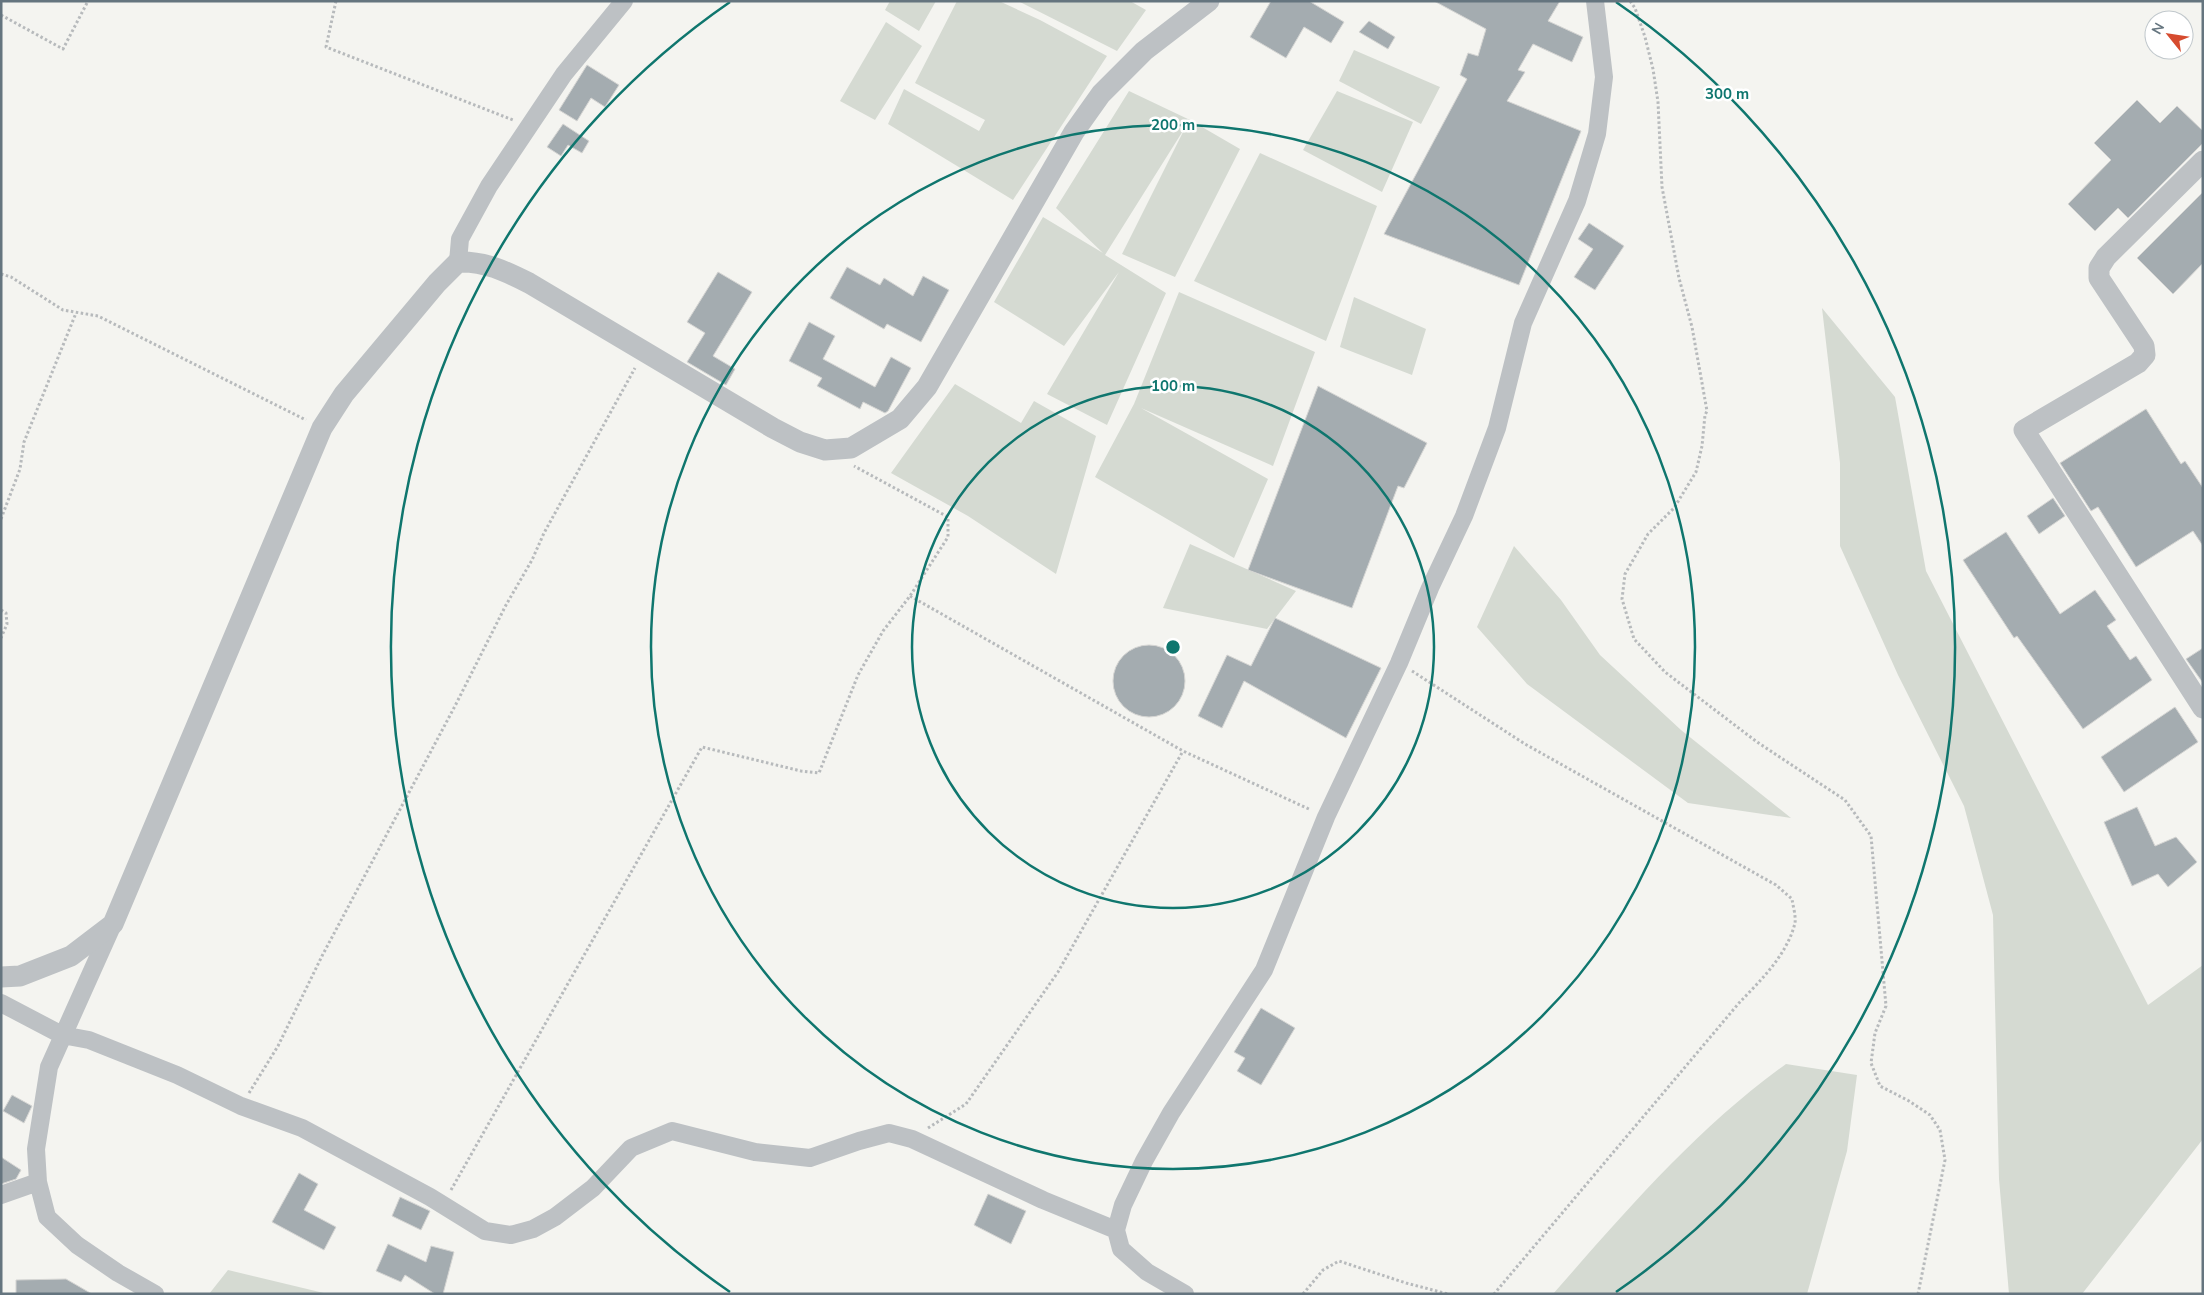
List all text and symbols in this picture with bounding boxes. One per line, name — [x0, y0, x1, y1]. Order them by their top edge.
north arrow — [2144, 10, 2194, 60]
text: N — [2147, 19, 2169, 38]
text: 300 m — [1705, 84, 1749, 104]
text: 200 m — [1151, 115, 1195, 135]
text: 100 m — [1151, 376, 1195, 396]
centre of rings — [1164, 638, 1182, 656]

